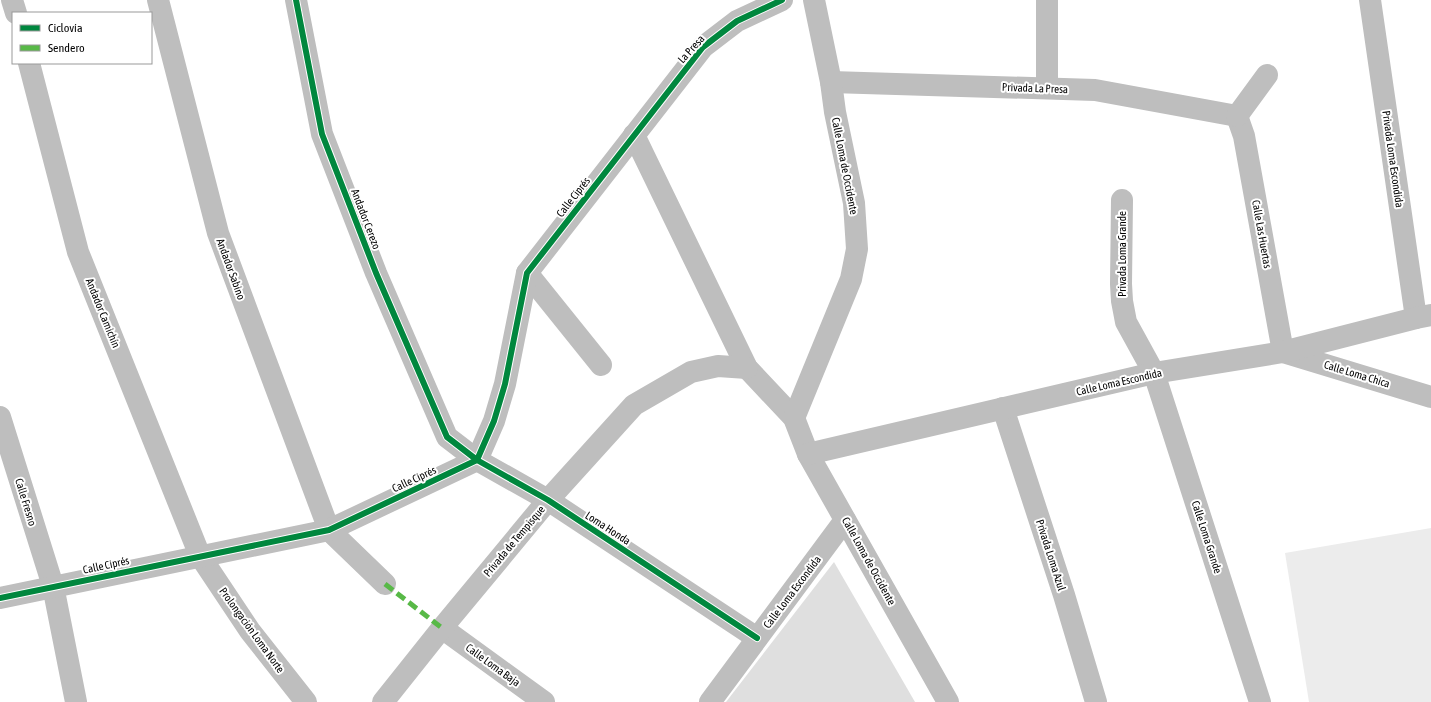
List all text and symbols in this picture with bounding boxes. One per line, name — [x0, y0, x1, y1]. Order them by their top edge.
legend — [12, 12, 152, 64]
text: Ciclovía — [48, 21, 82, 35]
street label: La Presa — [675, 33, 707, 65]
text: Sendero — [48, 41, 85, 55]
street label: Privada La Presa — [1002, 81, 1068, 95]
street label: Privada Loma Escondida — [1380, 110, 1406, 208]
street label: Calle Loma de Occidente — [830, 116, 860, 216]
street label: Calle Ciprés — [554, 175, 592, 219]
street label: Andador Cerezo — [349, 187, 383, 251]
street label: Calle Las Huertas — [1250, 199, 1274, 269]
street label: Privada Loma Grande — [1116, 211, 1128, 297]
street label: Andador Sabino — [214, 237, 248, 301]
street label: Andador Camichín — [84, 276, 122, 350]
street label: Calle Loma Chica — [1323, 358, 1391, 390]
street label: Calle Loma Escondida — [1075, 366, 1163, 398]
street label: Calle Ciprés — [390, 464, 438, 494]
street label: Calle Fresno — [13, 477, 39, 527]
street label: Calle Loma Grande — [1190, 499, 1224, 575]
street label: Privada de Tempisque — [481, 503, 547, 579]
street label: Loma Honda — [583, 509, 633, 547]
street label: Calle Loma de Occidente — [840, 515, 898, 607]
street label: Privada Loma Azul — [1034, 518, 1068, 592]
street label: Calle Loma Escondida — [761, 553, 823, 631]
street label: Calle Ciprés — [82, 554, 130, 576]
street label: Prolongación Loma Norte — [217, 585, 287, 675]
street label: Calle Loma Baja — [463, 641, 523, 689]

